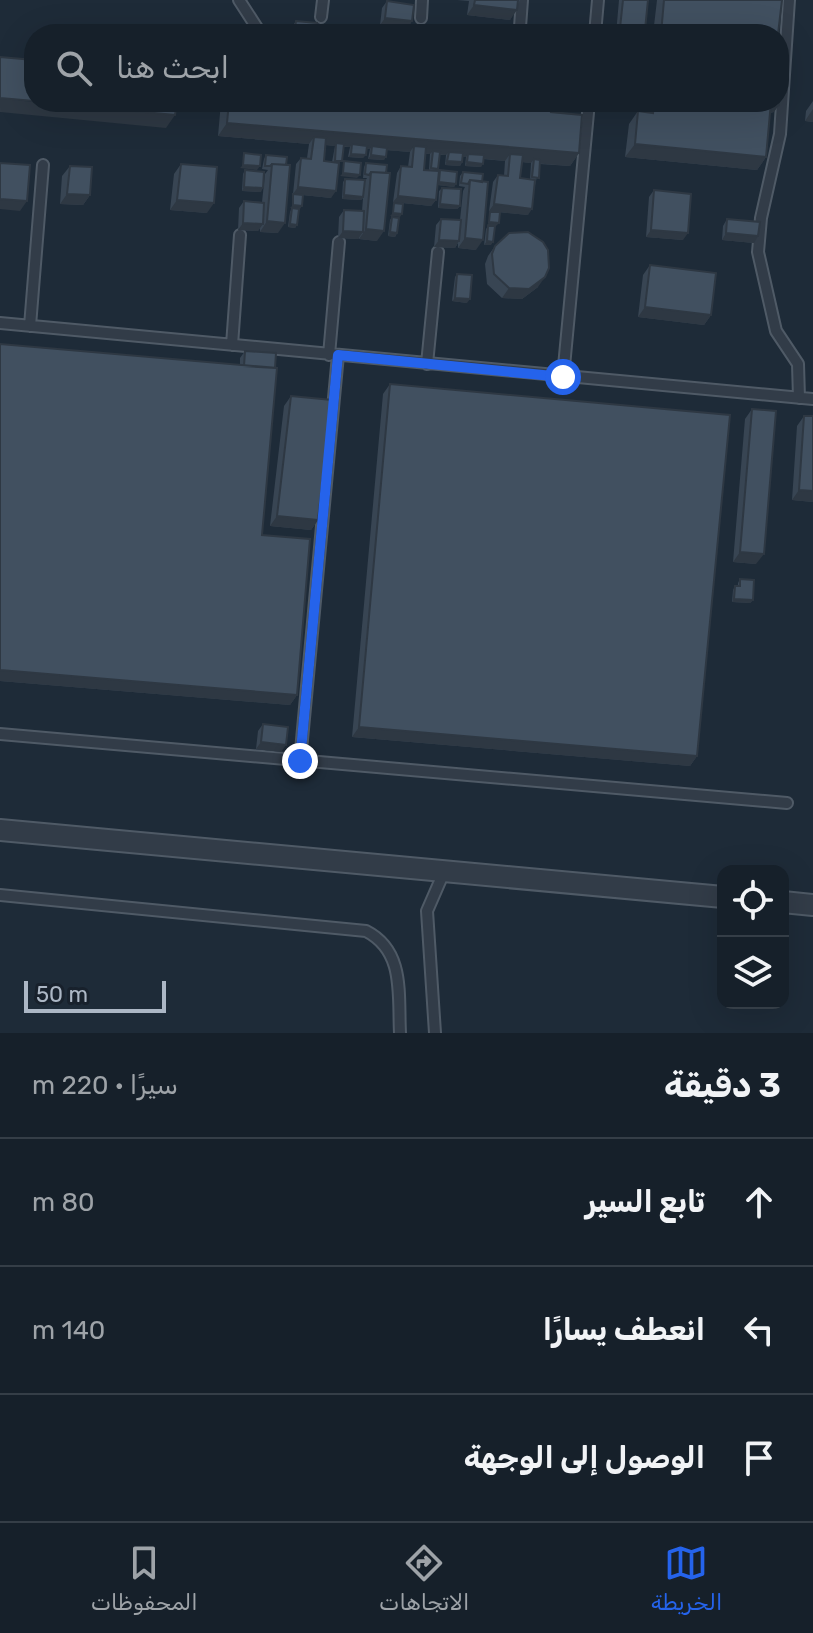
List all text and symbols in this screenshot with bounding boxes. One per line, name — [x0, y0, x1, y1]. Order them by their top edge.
search box — [24, 24, 789, 112]
icon: search — [52, 46, 96, 90]
text: ابحث هنا — [116, 50, 229, 86]
route start — [545, 359, 581, 395]
route end — [282, 743, 318, 779]
map controls — [717, 865, 789, 1009]
button: locate — [717, 865, 789, 937]
button: layers — [717, 937, 789, 1009]
scale bar — [24, 977, 166, 1013]
text: 50 m — [36, 981, 88, 1008]
text: 3 دقيقة — [664, 1065, 781, 1106]
text: سيرًا · 220 m — [32, 1070, 178, 1101]
icon: ahead — [737, 1180, 781, 1224]
text: تابع السير — [585, 1184, 705, 1220]
text: 80 m — [32, 1187, 95, 1218]
icon: left — [737, 1308, 781, 1352]
text: انعطف يسارًا — [543, 1312, 705, 1348]
text: 140 m — [32, 1315, 105, 1346]
icon: arrive — [737, 1436, 781, 1480]
text: الوصول إلى الوجهة — [464, 1440, 705, 1476]
tab: المحفوظات — [91, 1541, 198, 1616]
tab: الاتجاهات — [379, 1541, 469, 1616]
tab: الخريطة — [651, 1541, 722, 1616]

